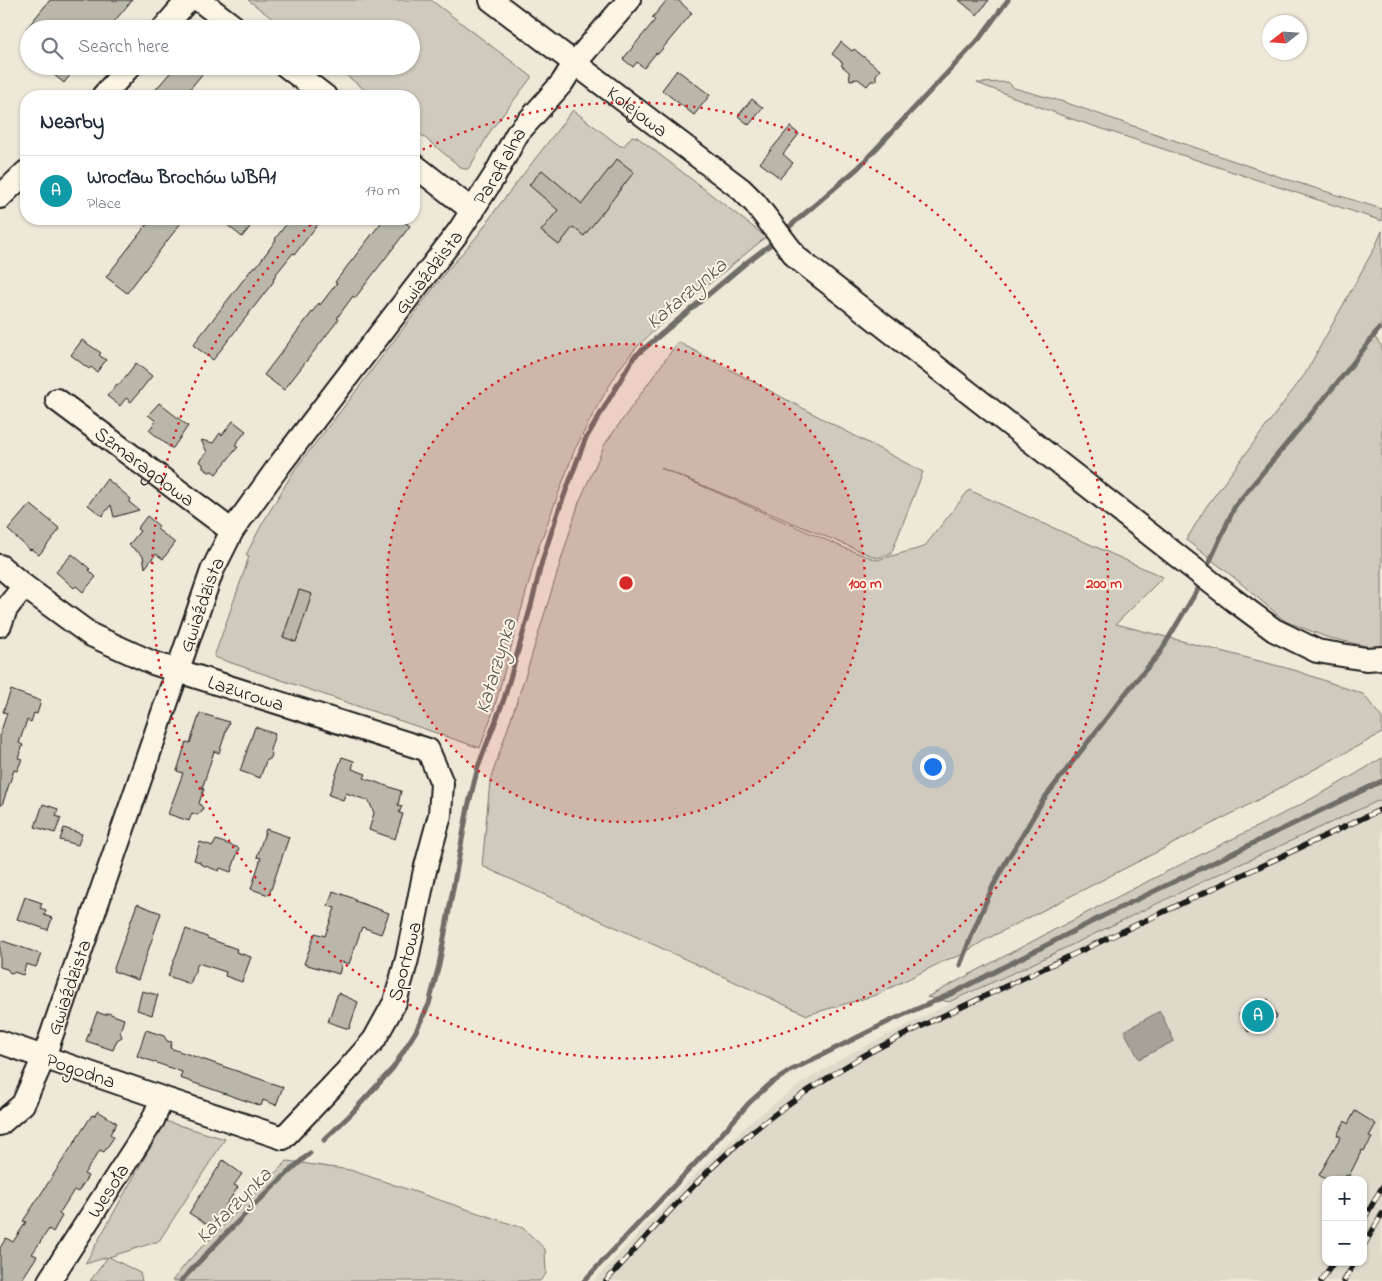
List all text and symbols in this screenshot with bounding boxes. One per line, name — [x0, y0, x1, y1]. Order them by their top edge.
north arrow — [1262, 15, 1307, 60]
search box — [20, 20, 420, 75]
icon: search — [38, 34, 66, 62]
text: Search here — [78, 34, 169, 61]
street label: Kolejowa — [600, 80, 673, 146]
text: Nearby — [40, 108, 104, 138]
street label: Parafialna — [467, 121, 534, 212]
text: Wrocław Brochów WBA1 — [87, 165, 276, 192]
text: A — [51, 179, 61, 203]
text: 170 m — [365, 179, 400, 203]
text: Place — [87, 192, 121, 216]
street label: Gwiaździsta — [388, 225, 472, 321]
water label: Katarzynka — [640, 251, 735, 337]
street label: Szmaragdowa — [87, 421, 200, 515]
street label: Gwiaździsta — [173, 553, 234, 657]
text: 100 m — [848, 573, 882, 595]
text: 200 m — [1085, 573, 1122, 595]
centre of rings — [617, 574, 635, 592]
water label: Katarzynka — [468, 615, 526, 718]
street label: Lazurowa — [204, 669, 287, 721]
your location — [920, 754, 946, 780]
street label: Sportowa — [382, 919, 431, 1005]
street label: Gwiaździsta — [41, 936, 101, 1040]
pin: A — [1242, 997, 1274, 1035]
street label: Pogodna — [41, 1047, 119, 1099]
street label: Wesoła — [81, 1159, 138, 1225]
water label: Katarzynka — [189, 1161, 280, 1252]
map controls — [1322, 1176, 1367, 1266]
button: + — [1322, 1176, 1367, 1221]
button: − — [1322, 1221, 1367, 1266]

